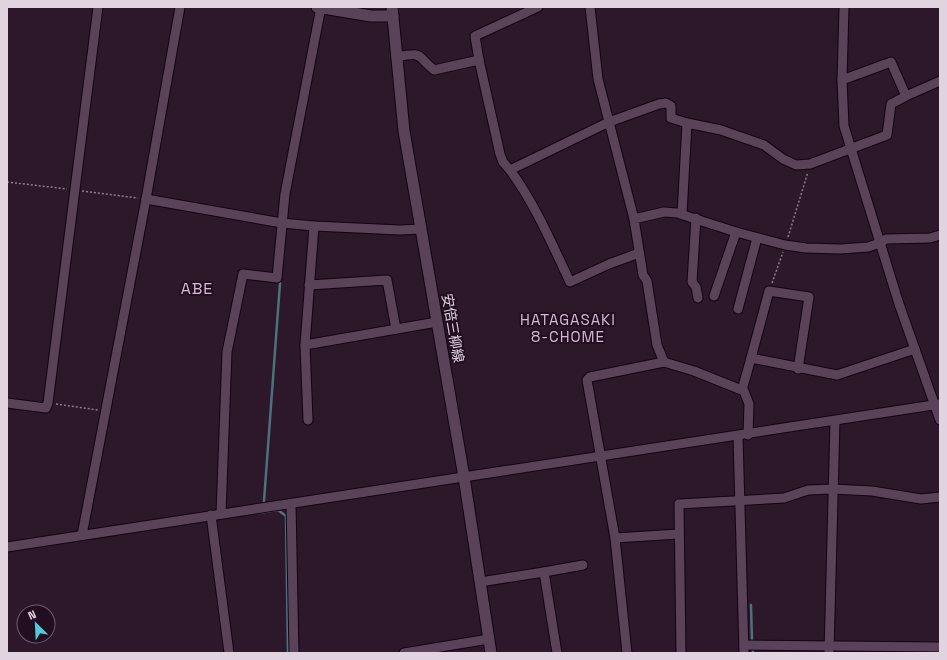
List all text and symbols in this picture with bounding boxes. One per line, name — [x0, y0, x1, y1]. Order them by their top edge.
district label: ABE — [181, 278, 213, 299]
street label: 安倍三柳線 — [438, 292, 468, 364]
district label: HATAGASAKI 8-CHOME — [520, 310, 616, 346]
north arrow — [16, 604, 56, 644]
text: N — [26, 607, 38, 623]

